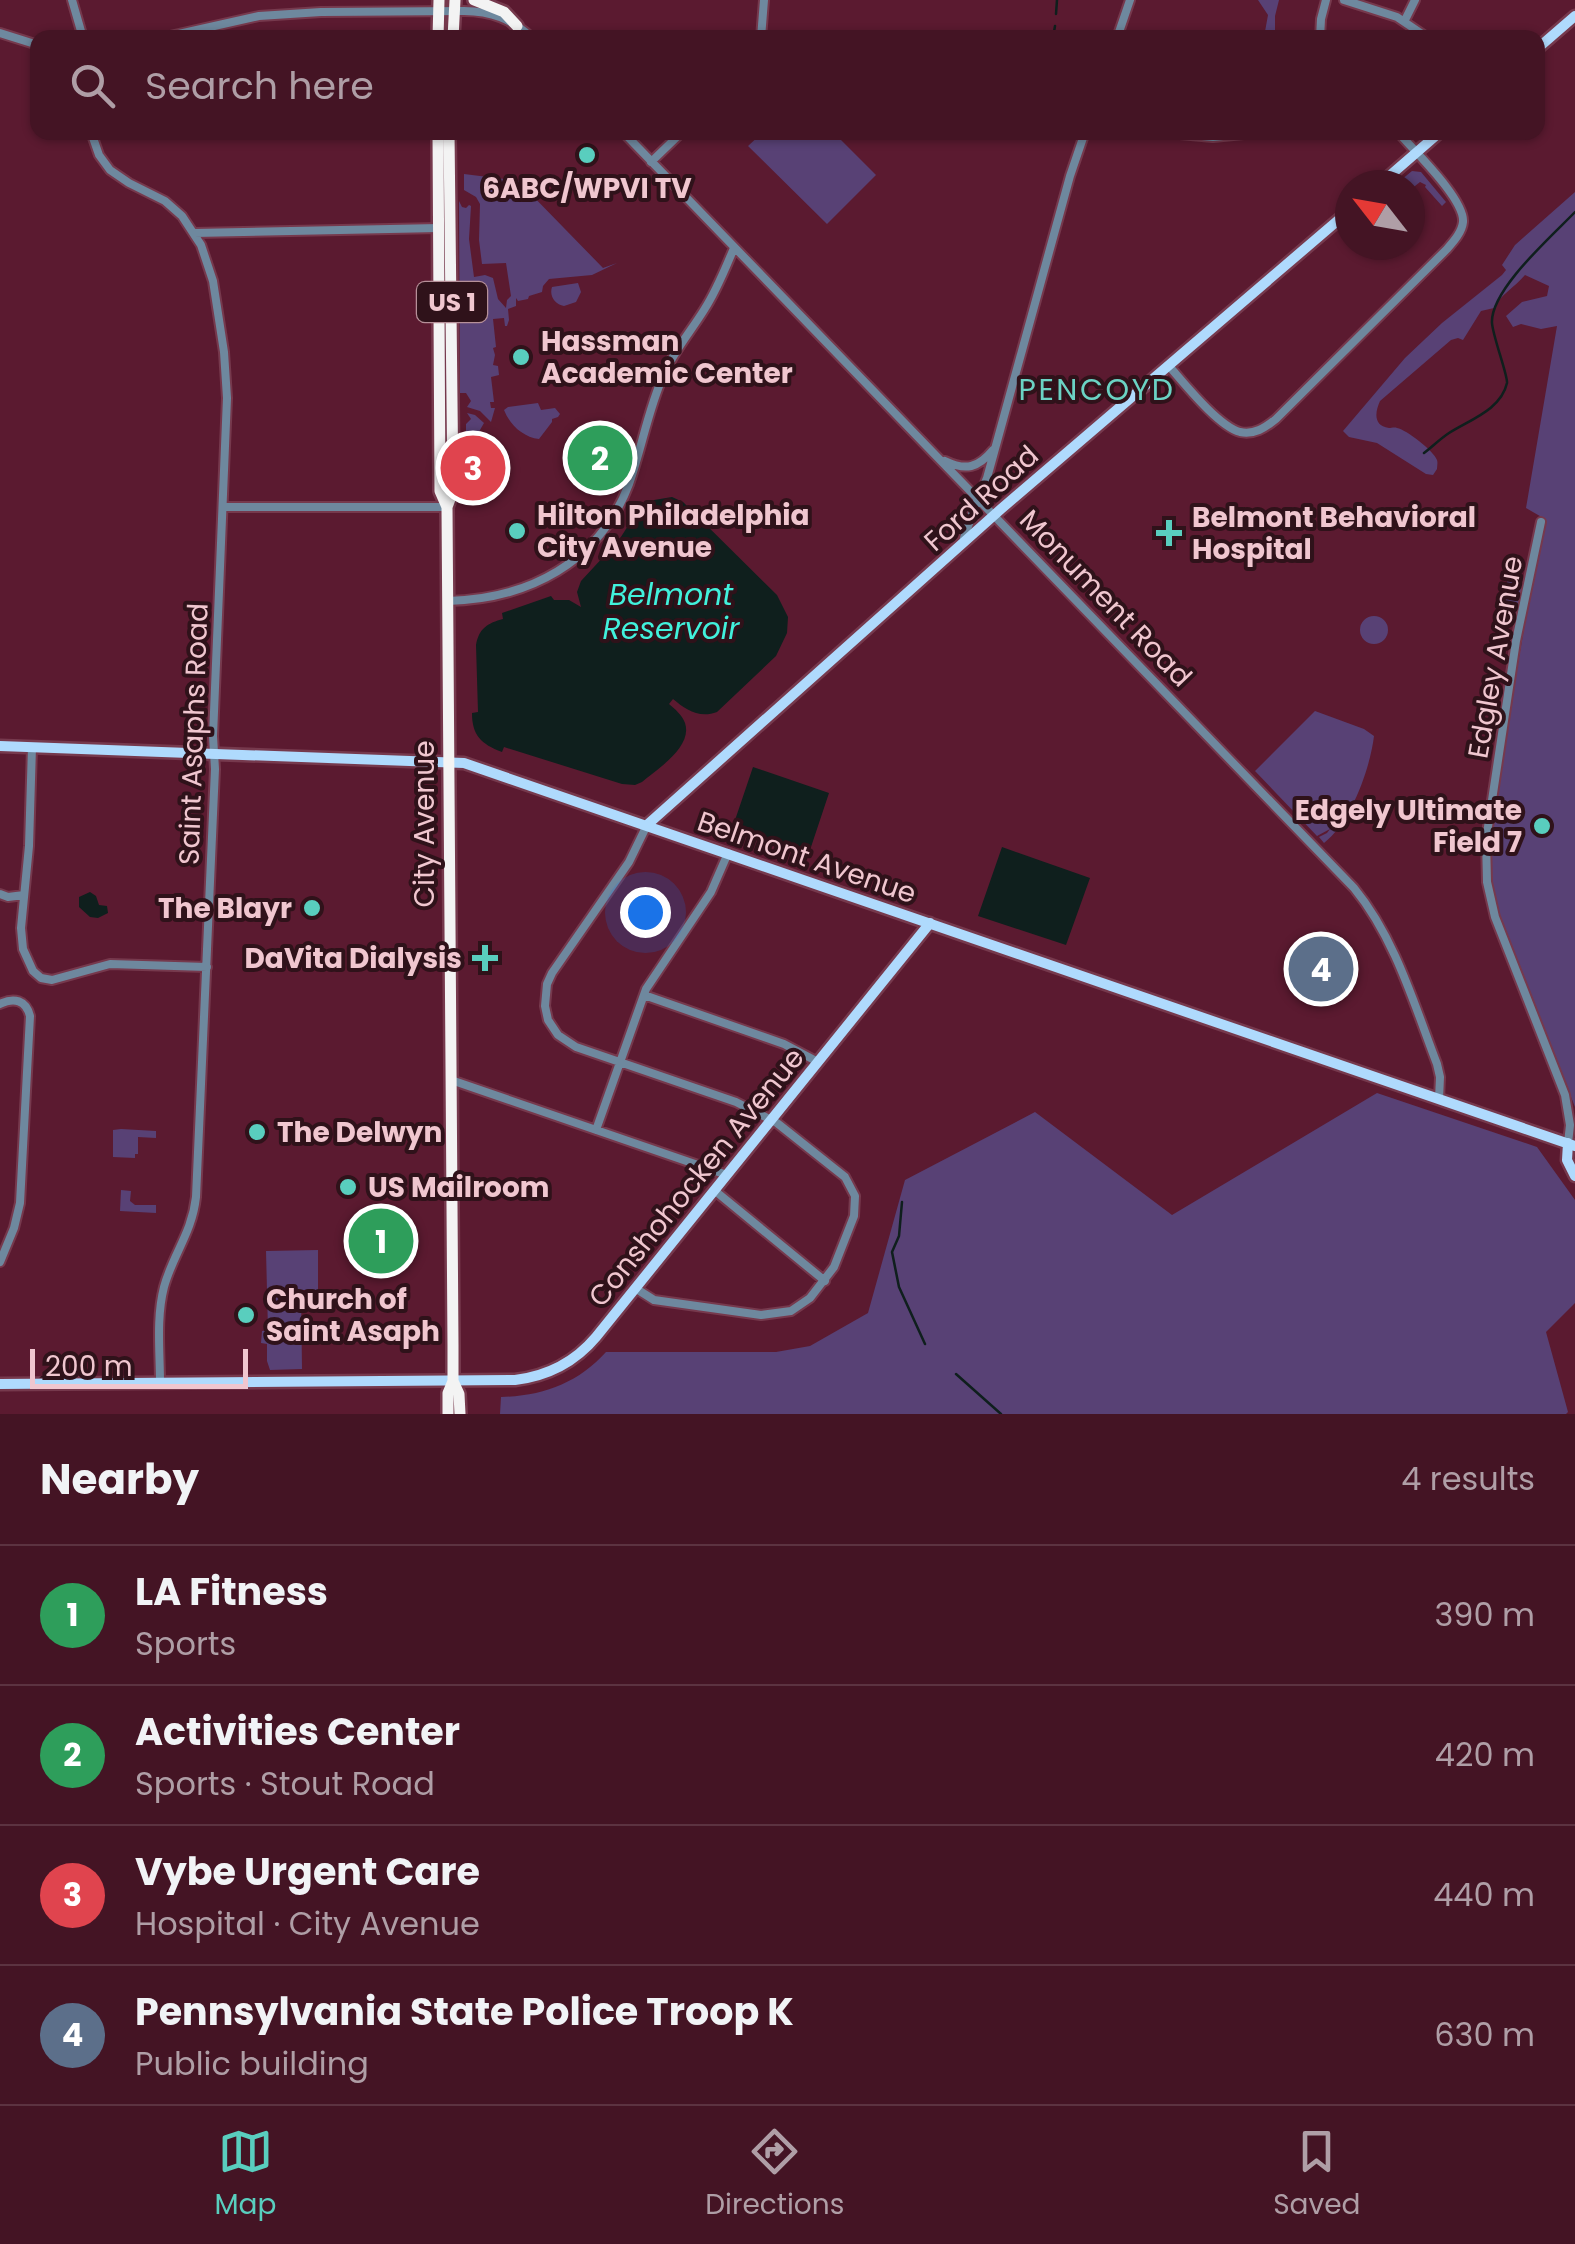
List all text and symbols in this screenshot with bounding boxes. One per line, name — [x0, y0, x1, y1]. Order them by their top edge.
search box — [30, 30, 1545, 140]
icon: search — [65, 58, 120, 113]
text: Search here — [145, 59, 374, 112]
marker: 6ABC/WPVI TV — [576, 144, 598, 166]
place label: 6ABC/WPVI TV — [482, 169, 692, 208]
north arrow — [1335, 170, 1425, 260]
road number: US 1 — [417, 282, 487, 322]
place label: Hassman Academic Center — [541, 322, 793, 393]
marker: Hassman Academic Center — [510, 346, 532, 368]
district label: PENCOYD — [1019, 368, 1175, 411]
pin: 2 — [568, 420, 632, 496]
pin: 3 — [440, 430, 506, 506]
street label: Ford Road — [916, 436, 1047, 560]
place label: Hilton Philadelphia City Avenue — [537, 496, 810, 567]
place label: Belmont Behavioral Hospital — [1192, 498, 1476, 569]
street label: Monument Road — [1011, 501, 1200, 696]
marker: Hilton Philadelphia City Avenue — [506, 520, 528, 542]
marker: Belmont Behavioral Hospital — [1156, 520, 1182, 546]
street label: Edgley Avenue — [1459, 553, 1532, 761]
water label: Belmont Reservoir — [603, 573, 740, 650]
street label: Saint Asaphs Road — [169, 602, 218, 866]
street label: City Avenue — [405, 740, 444, 908]
place label: Edgely Ultimate Field 7 — [1295, 791, 1522, 862]
street label: Belmont Avenue — [692, 802, 921, 913]
marker: Edgely Ultimate Field 7 — [1531, 815, 1553, 837]
your location — [620, 887, 671, 938]
place label: The Blayr — [158, 889, 292, 928]
marker: The Blayr — [301, 897, 323, 919]
pin: 4 — [1288, 932, 1354, 1006]
place label: DaVita Dialysis — [245, 939, 462, 978]
marker: DaVita Dialysis — [472, 945, 498, 971]
street label: Conshohocken Avenue — [580, 1040, 813, 1315]
place label: The Delwyn — [277, 1113, 442, 1152]
marker: The Delwyn — [246, 1121, 268, 1143]
place label: US Mailroom — [368, 1168, 549, 1207]
marker: US Mailroom — [337, 1176, 359, 1198]
pin: 1 — [348, 1204, 414, 1278]
place label: Church of Saint Asaph — [266, 1280, 440, 1351]
marker: Church of Saint Asaph — [235, 1304, 257, 1326]
scale bar — [30, 1344, 248, 1388]
text: 200 m — [45, 1347, 133, 1386]
text: Nearby — [40, 1450, 199, 1509]
text: 4 results — [1401, 1456, 1535, 1501]
text: LA Fitness — [135, 1565, 328, 1618]
text: 1 — [66, 1592, 79, 1637]
text: 390 m — [1434, 1592, 1535, 1637]
text: Sports — [135, 1621, 236, 1666]
text: Activities Center — [135, 1705, 460, 1758]
text: 2 — [63, 1732, 82, 1777]
text: 420 m — [1435, 1732, 1535, 1777]
text: Sports · Stout Road — [135, 1761, 435, 1806]
text: Vybe Urgent Care — [135, 1845, 480, 1898]
text: 3 — [63, 1872, 82, 1917]
text: 440 m — [1433, 1872, 1535, 1917]
text: Hospital · City Avenue — [135, 1901, 480, 1946]
text: Pennsylvania State Police Troop K — [135, 1985, 794, 2038]
text: 4 — [62, 2012, 83, 2057]
text: 630 m — [1434, 2012, 1535, 2057]
text: Public building — [135, 2041, 369, 2086]
tab: Map — [214, 2124, 276, 2226]
tab: Directions — [705, 2124, 844, 2226]
tab: Saved — [1273, 2124, 1361, 2226]

